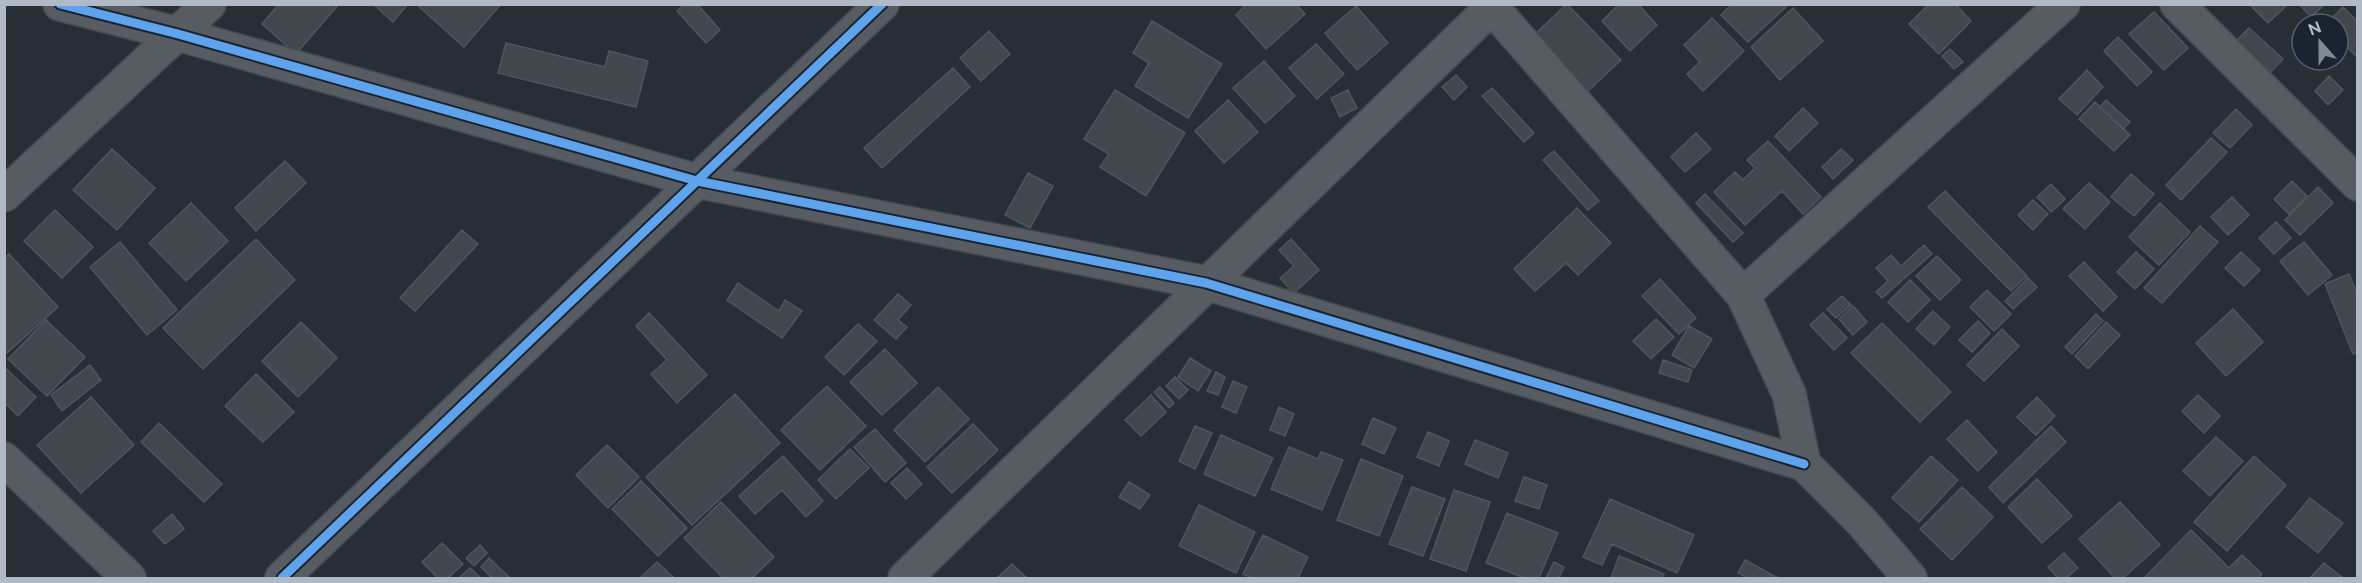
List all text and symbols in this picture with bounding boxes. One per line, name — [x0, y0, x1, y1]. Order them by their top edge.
north arrow — [2290, 12, 2350, 72]
text: N — [2306, 17, 2324, 40]

